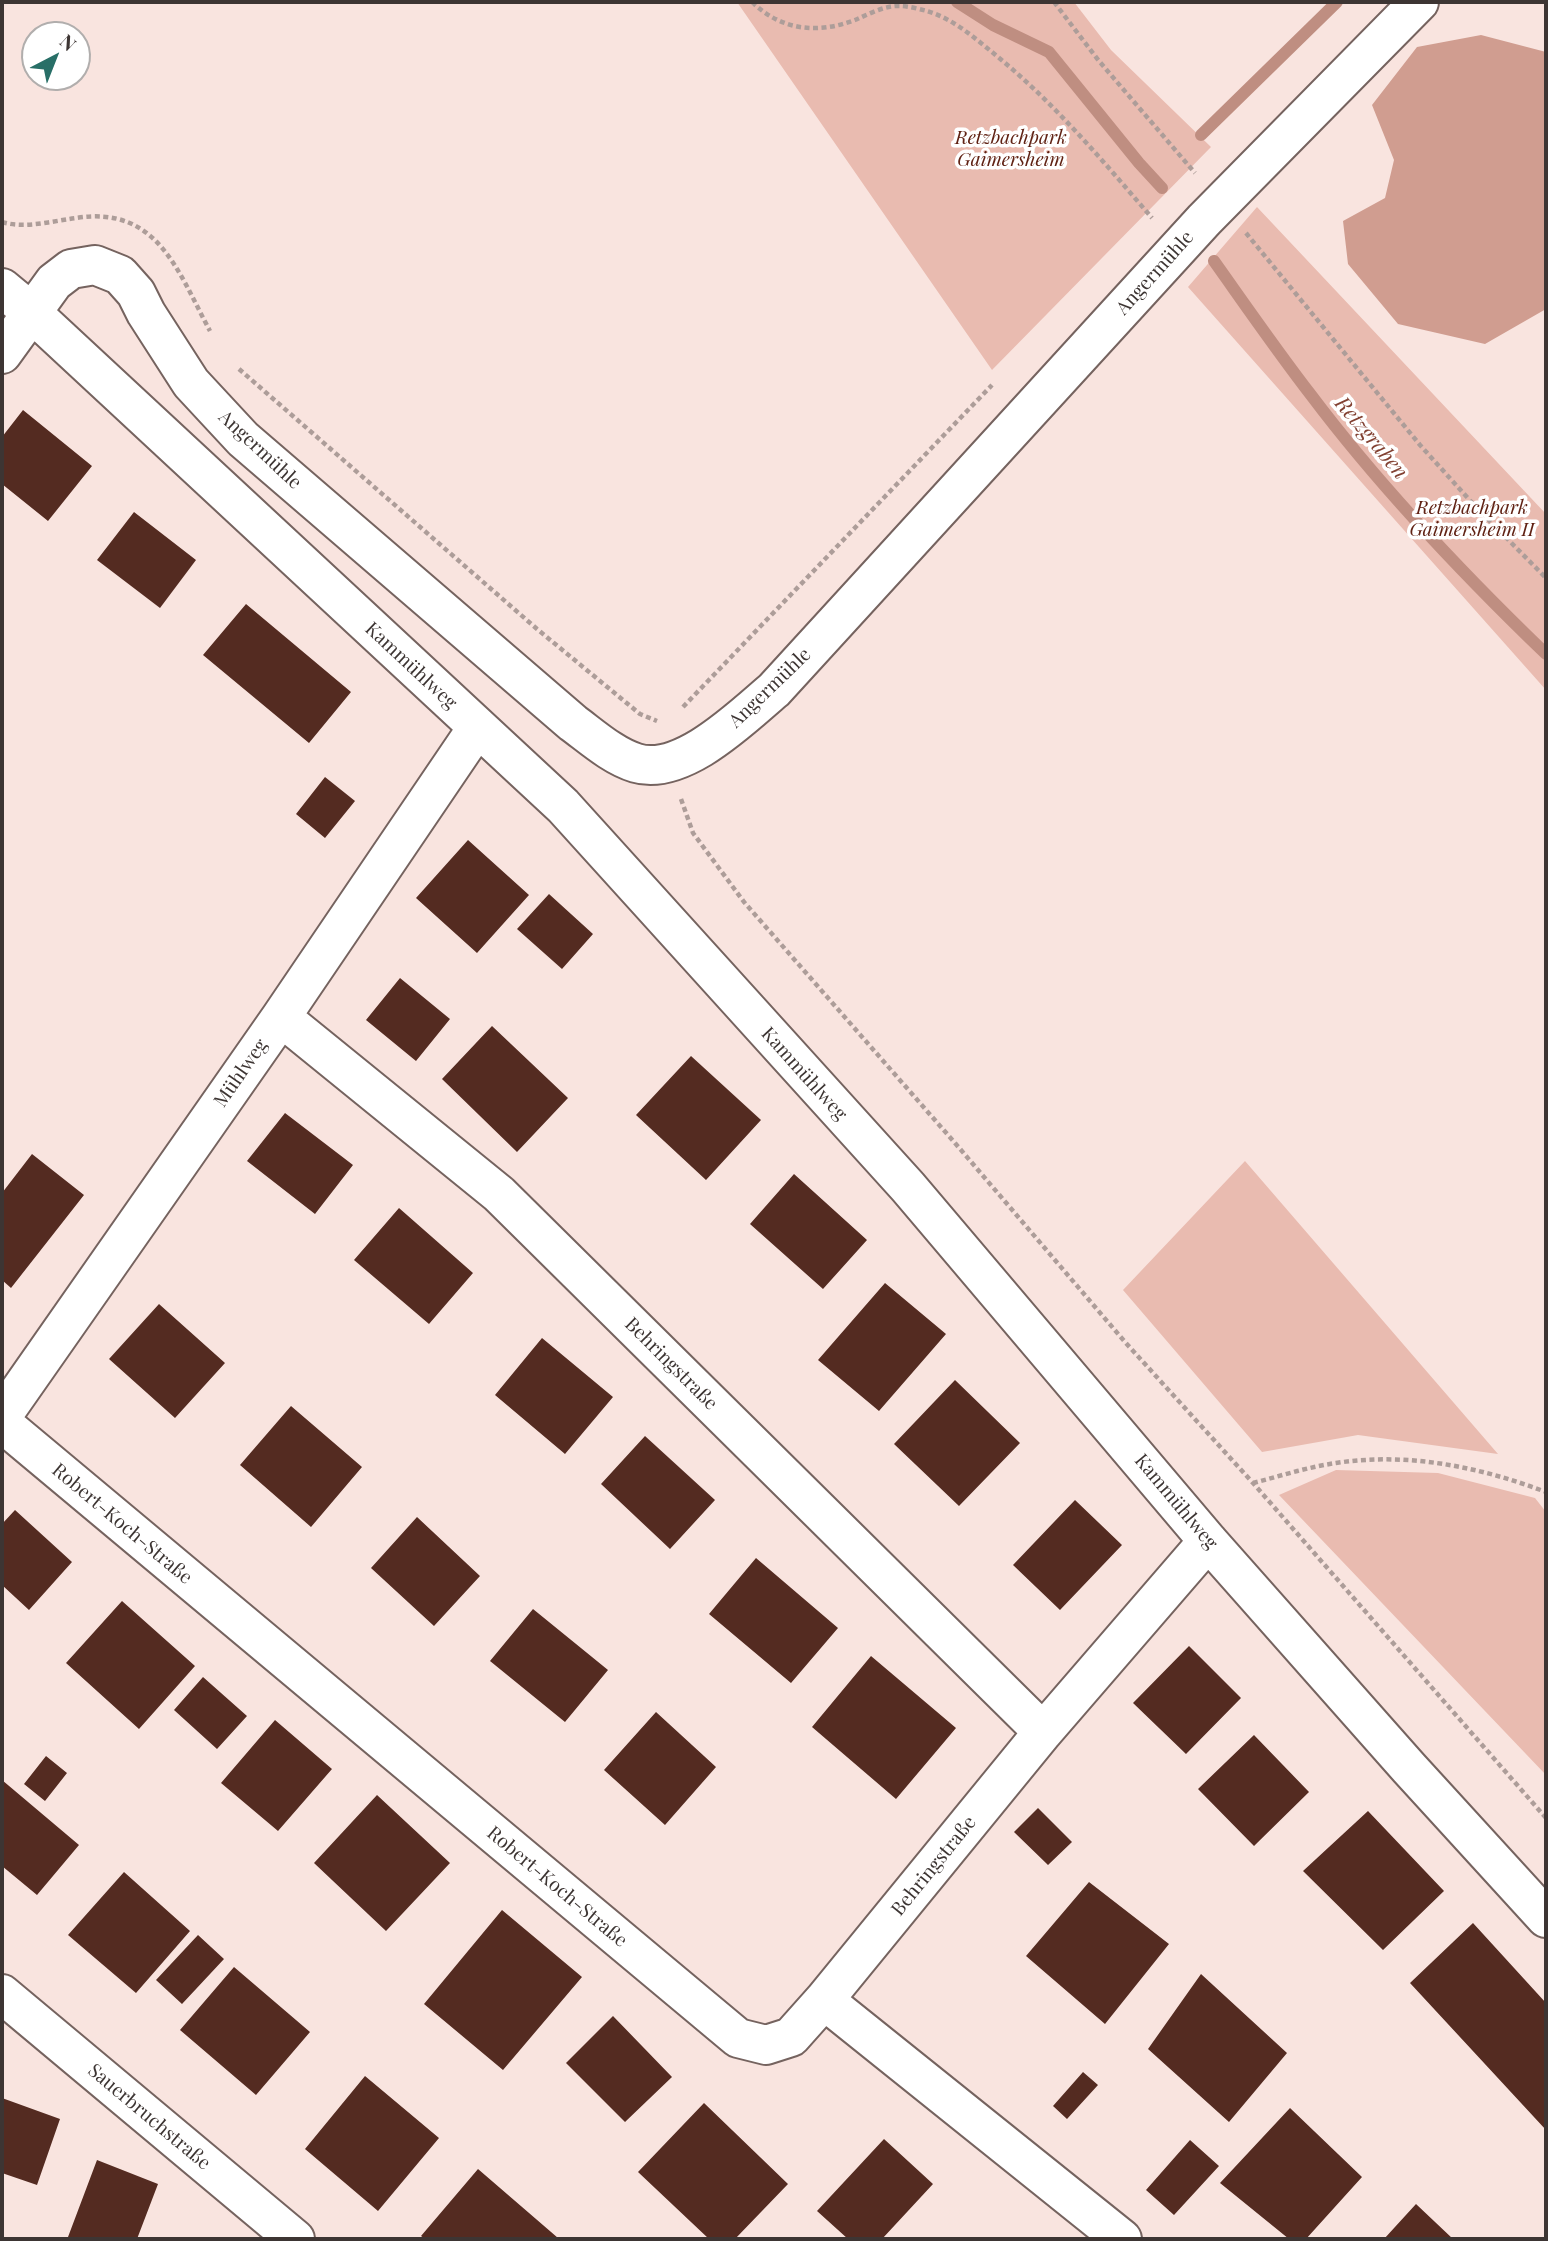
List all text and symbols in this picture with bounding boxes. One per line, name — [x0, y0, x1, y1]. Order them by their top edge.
north arrow — [21, 21, 91, 91]
text: N — [55, 28, 83, 56]
park label: Retzbachpark Gaimersheim — [955, 127, 1067, 171]
street label: Angermühle — [1111, 226, 1199, 320]
water label: Retzgraben — [1329, 392, 1413, 484]
street label: Angermühle — [214, 406, 306, 494]
park label: Retzbachpark Gaimersheim II — [1409, 497, 1535, 541]
street label: Kammühlweg — [360, 618, 462, 714]
street label: Angermühle — [724, 643, 816, 733]
street label: Kammühlweg — [756, 1023, 852, 1125]
street label: Mühlweg — [209, 1034, 273, 1112]
street label: Behringstraße — [620, 1313, 722, 1415]
street label: Kammühlweg — [1130, 1450, 1222, 1554]
street label: Robert-Koch-Straße — [47, 1459, 197, 1589]
street label: Behringstraße — [887, 1812, 981, 1920]
street label: Robert-Koch-Straße — [482, 1822, 632, 1952]
street label: Sauerbruchstraße — [83, 2059, 215, 2175]

